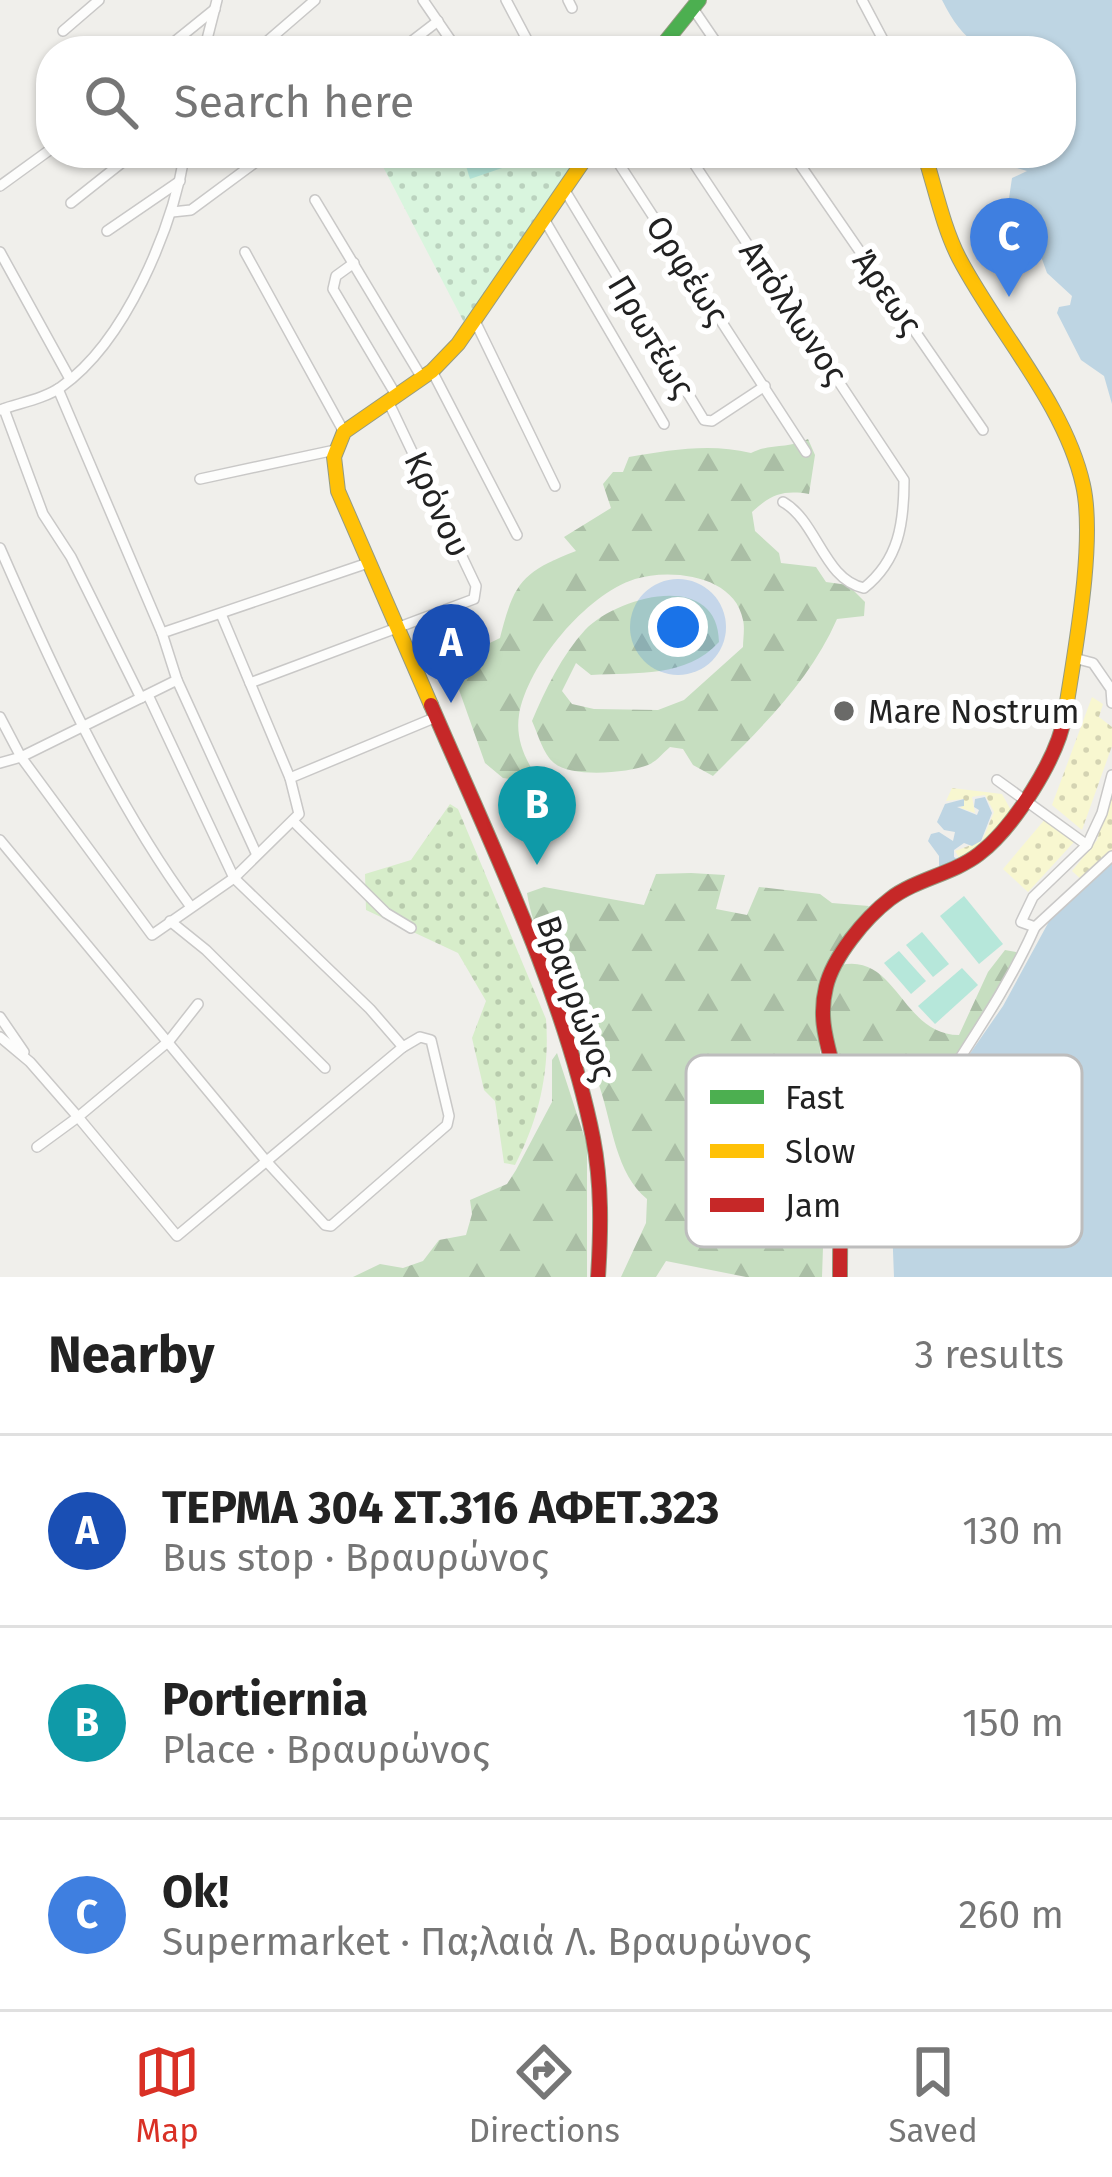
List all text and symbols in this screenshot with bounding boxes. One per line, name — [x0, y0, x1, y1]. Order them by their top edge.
search box — [36, 36, 1076, 168]
icon: search — [78, 69, 144, 135]
text: Search here — [174, 75, 414, 129]
pin: C — [970, 198, 1048, 297]
street label: Ορφέως — [637, 208, 737, 333]
street label: Απόλλωνος — [731, 233, 856, 392]
street label: Άρεως — [844, 242, 931, 343]
street label: Πρωτέως — [599, 268, 703, 405]
street label: Κρόνου — [395, 445, 479, 564]
your location — [648, 597, 708, 657]
pin: A — [412, 604, 490, 703]
place label: Mare Nostrum — [868, 692, 1079, 732]
marker: Mare Nostrum — [831, 698, 857, 724]
pin: B — [498, 766, 576, 865]
street label: Βραυρώνος — [528, 910, 624, 1086]
legend — [686, 1055, 1082, 1247]
text: Fast — [785, 1078, 844, 1118]
text: Slow — [785, 1132, 855, 1172]
text: Jam — [785, 1186, 841, 1226]
text: Nearby — [48, 1324, 214, 1386]
text: 3 results — [914, 1332, 1064, 1378]
text: ΤΕΡΜΑ 304 ΣΤ.316 ΑΦΕΤ.323 — [162, 1481, 719, 1535]
text: A — [75, 1508, 99, 1554]
text: 130 m — [962, 1508, 1064, 1554]
text: Bus stop · Βραυρώνος — [162, 1535, 549, 1581]
text: Portiernia — [162, 1673, 368, 1727]
text: B — [75, 1700, 99, 1746]
text: 150 m — [962, 1700, 1064, 1746]
text: Place · Βραυρώνος — [162, 1727, 490, 1773]
text: Ok! — [162, 1865, 229, 1919]
text: C — [76, 1892, 98, 1938]
text: 260 m — [958, 1892, 1064, 1938]
text: Supermarket · Πα;λαιά Λ. Βραυρώνος — [162, 1919, 811, 1965]
tab: Map — [134, 2039, 200, 2151]
tab: Directions — [469, 2039, 620, 2151]
tab: Saved — [888, 2039, 978, 2151]

